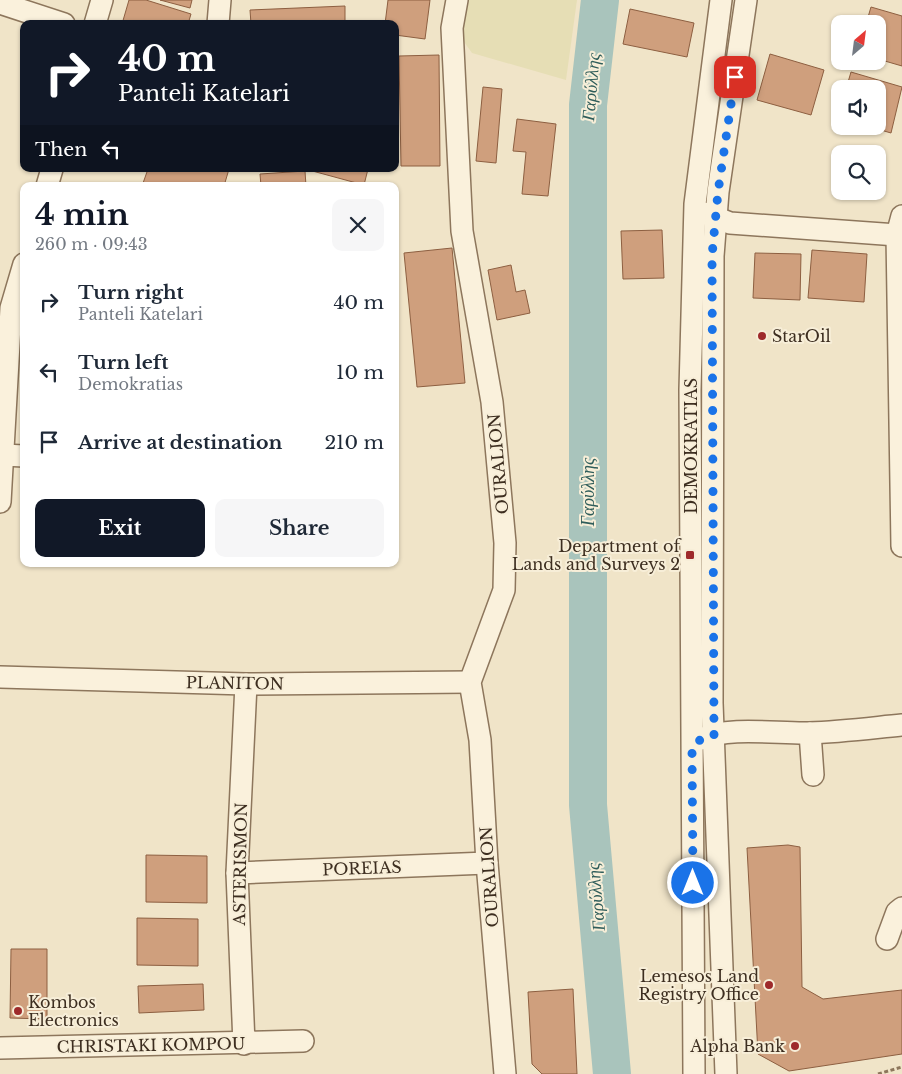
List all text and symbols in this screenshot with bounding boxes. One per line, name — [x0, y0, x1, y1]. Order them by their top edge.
north arrow — [831, 15, 886, 70]
map controls — [831, 15, 886, 200]
text: 40 m — [118, 37, 216, 80]
icon: right — [35, 40, 100, 105]
water label: Γαρύλλης — [577, 51, 605, 123]
pin — [714, 56, 756, 98]
icon: arrive — [721, 63, 749, 91]
text: Panteli Katelari — [118, 80, 290, 107]
button: sound — [831, 80, 886, 135]
icon: left — [97, 135, 125, 163]
text: Then — [35, 138, 87, 161]
button: search — [831, 145, 886, 200]
text: 4 min — [35, 196, 129, 233]
button: close — [332, 199, 384, 251]
text: 260 m · 09:43 — [35, 234, 148, 254]
text: Turn right — [78, 281, 184, 304]
icon: right — [35, 288, 63, 316]
text: 40 m — [333, 291, 384, 314]
text: Panteli Katelari — [78, 304, 203, 324]
place label: StarOil — [772, 326, 831, 346]
marker: StarOil — [756, 330, 768, 342]
text: Turn left — [78, 351, 169, 374]
icon: left — [35, 358, 63, 386]
text: 10 m — [336, 361, 384, 384]
text: Demokratias — [78, 374, 183, 394]
street label: DEMOKRATIAS — [681, 378, 701, 514]
street label: OURALION — [484, 413, 512, 515]
icon: arrive — [35, 428, 63, 456]
text: Arrive at destination — [78, 431, 282, 454]
text: 210 m — [324, 431, 384, 454]
water label: Γαρύλλης — [577, 457, 599, 527]
button: Exit — [35, 499, 205, 557]
button: Share — [215, 499, 384, 557]
place label: Department of Lands and Surveys 2 — [512, 536, 682, 574]
marker: Department of Lands and Surveys 2 — [684, 549, 696, 561]
street label: PLANITON — [186, 672, 284, 694]
street label: ASTERISMON — [229, 802, 251, 927]
street label: OURALION — [475, 826, 503, 928]
position arrow — [666, 856, 718, 908]
street label: POREIAS — [322, 857, 402, 879]
water label: Γαρύλλης — [582, 861, 610, 933]
place label: Lemesos Land Registry Office — [639, 966, 759, 1004]
marker: Lemesos Land Registry Office — [763, 979, 775, 991]
place label: Kombos Electronics — [28, 992, 119, 1030]
marker: Kombos Electronics — [12, 1005, 24, 1017]
street label: CHRISTAKI KOMPOU — [56, 1033, 246, 1057]
place label: Alpha Bank — [689, 1036, 785, 1056]
marker: Alpha Bank — [789, 1040, 801, 1052]

